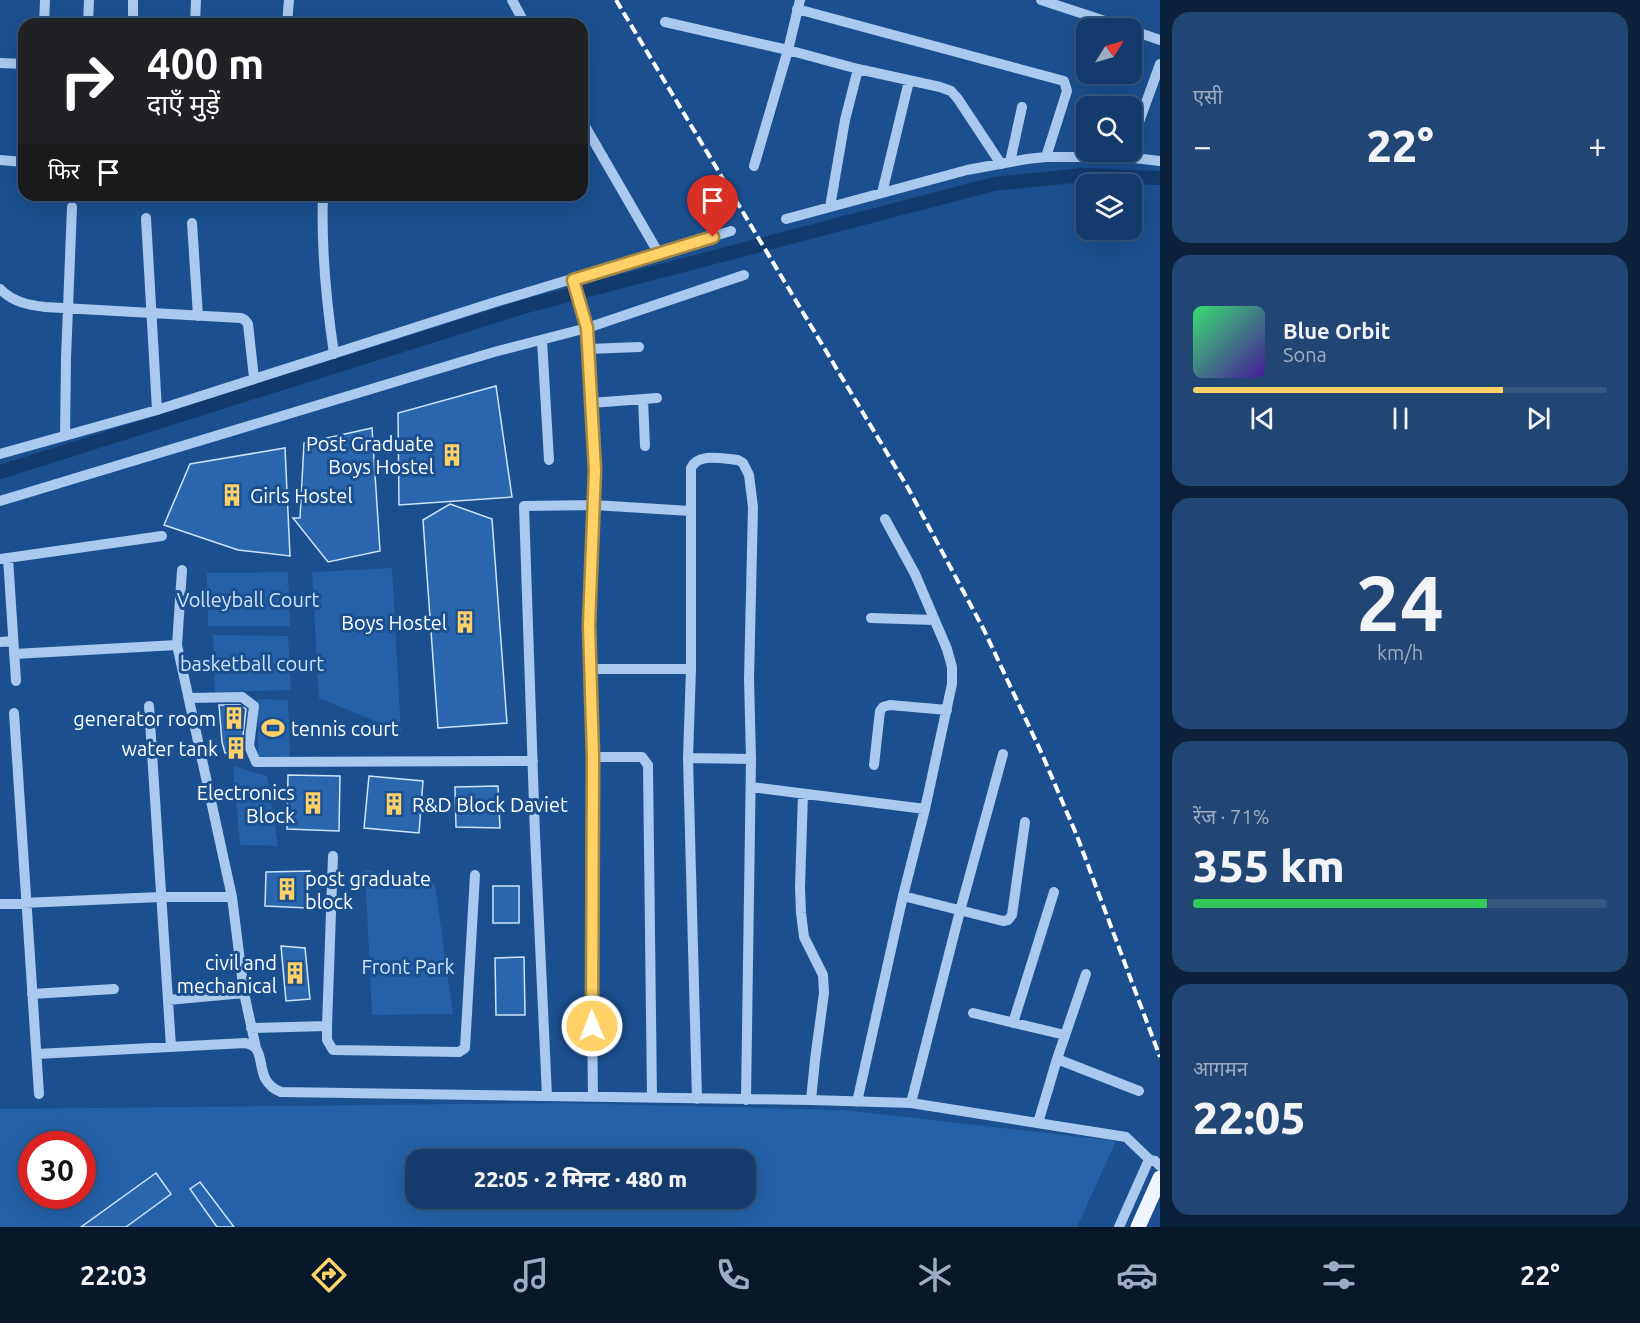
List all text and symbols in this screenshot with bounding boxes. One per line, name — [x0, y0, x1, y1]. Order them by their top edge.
north arrow — [1076, 18, 1142, 84]
map controls — [1076, 18, 1142, 240]
text: 400 m — [147, 40, 264, 87]
icon: right — [48, 42, 126, 120]
text: एसी — [1193, 85, 1223, 108]
text: दाएँ मुड़ें — [147, 89, 220, 119]
button: search — [1076, 96, 1142, 162]
text: 22° — [1366, 120, 1434, 171]
text: − — [1193, 127, 1212, 164]
text: + — [1588, 127, 1607, 164]
icon: arrive — [92, 156, 125, 189]
text: फिर — [48, 158, 80, 183]
button: layers — [1076, 174, 1142, 240]
pin — [687, 175, 738, 237]
icon: arrive — [696, 184, 729, 217]
text: Blue Orbit — [1283, 318, 1390, 343]
text: Sona — [1283, 343, 1327, 366]
icon: previous — [1246, 402, 1279, 435]
icon: pause — [1384, 402, 1417, 435]
icon: next — [1522, 402, 1555, 435]
place label: Post Graduate Boys Hostel — [306, 432, 434, 478]
building icon: Post Graduate Boys Hostel — [439, 442, 465, 468]
building icon: Girls Hostel — [219, 482, 245, 508]
place label: Girls Hostel — [250, 484, 353, 507]
text: 24 — [1356, 558, 1444, 646]
park label: Volleyball Court — [177, 588, 319, 611]
building icon: Boys Hostel — [452, 609, 478, 635]
place label: Boys Hostel — [341, 611, 447, 634]
text: km/h — [1377, 641, 1423, 664]
park label: basketball court — [180, 652, 324, 675]
building icon: generator room — [221, 705, 247, 731]
place label: generator room — [73, 707, 216, 730]
sports icon: tennis court — [260, 715, 286, 741]
place label: tennis court — [291, 717, 399, 740]
building icon: water tank — [223, 735, 249, 761]
place label: water tank — [122, 737, 218, 760]
place label: Electronics Block — [197, 781, 295, 827]
building icon: Electronics Block — [300, 790, 326, 816]
building icon: R&D Block Daviet — [381, 791, 407, 817]
place label: R&D Block Daviet — [412, 793, 568, 816]
text: रेंज · 71% — [1193, 805, 1269, 828]
text: 355 km — [1193, 840, 1345, 891]
place label: post graduate block — [305, 867, 431, 913]
building icon: post graduate block — [274, 876, 300, 902]
place label: civil and mechanical — [177, 951, 277, 997]
park label: Front Park — [361, 955, 455, 978]
building icon: civil and mechanical — [282, 960, 308, 986]
position arrow — [560, 994, 624, 1058]
text: आगमन — [1193, 1057, 1248, 1080]
text: 22:05 — [1193, 1092, 1306, 1143]
speed limit sign: 30 — [18, 1131, 96, 1209]
text: 22:05 · 2 मिनट · 480 m — [474, 1166, 687, 1191]
icon: directions — [308, 1254, 350, 1296]
icon: music — [510, 1254, 552, 1296]
icon: phone — [712, 1254, 754, 1296]
icon: climate — [914, 1254, 956, 1296]
icon: car — [1116, 1254, 1158, 1296]
icon: filters — [1318, 1254, 1360, 1296]
text: 22:03 — [80, 1260, 148, 1290]
text: 22° — [1520, 1260, 1560, 1290]

